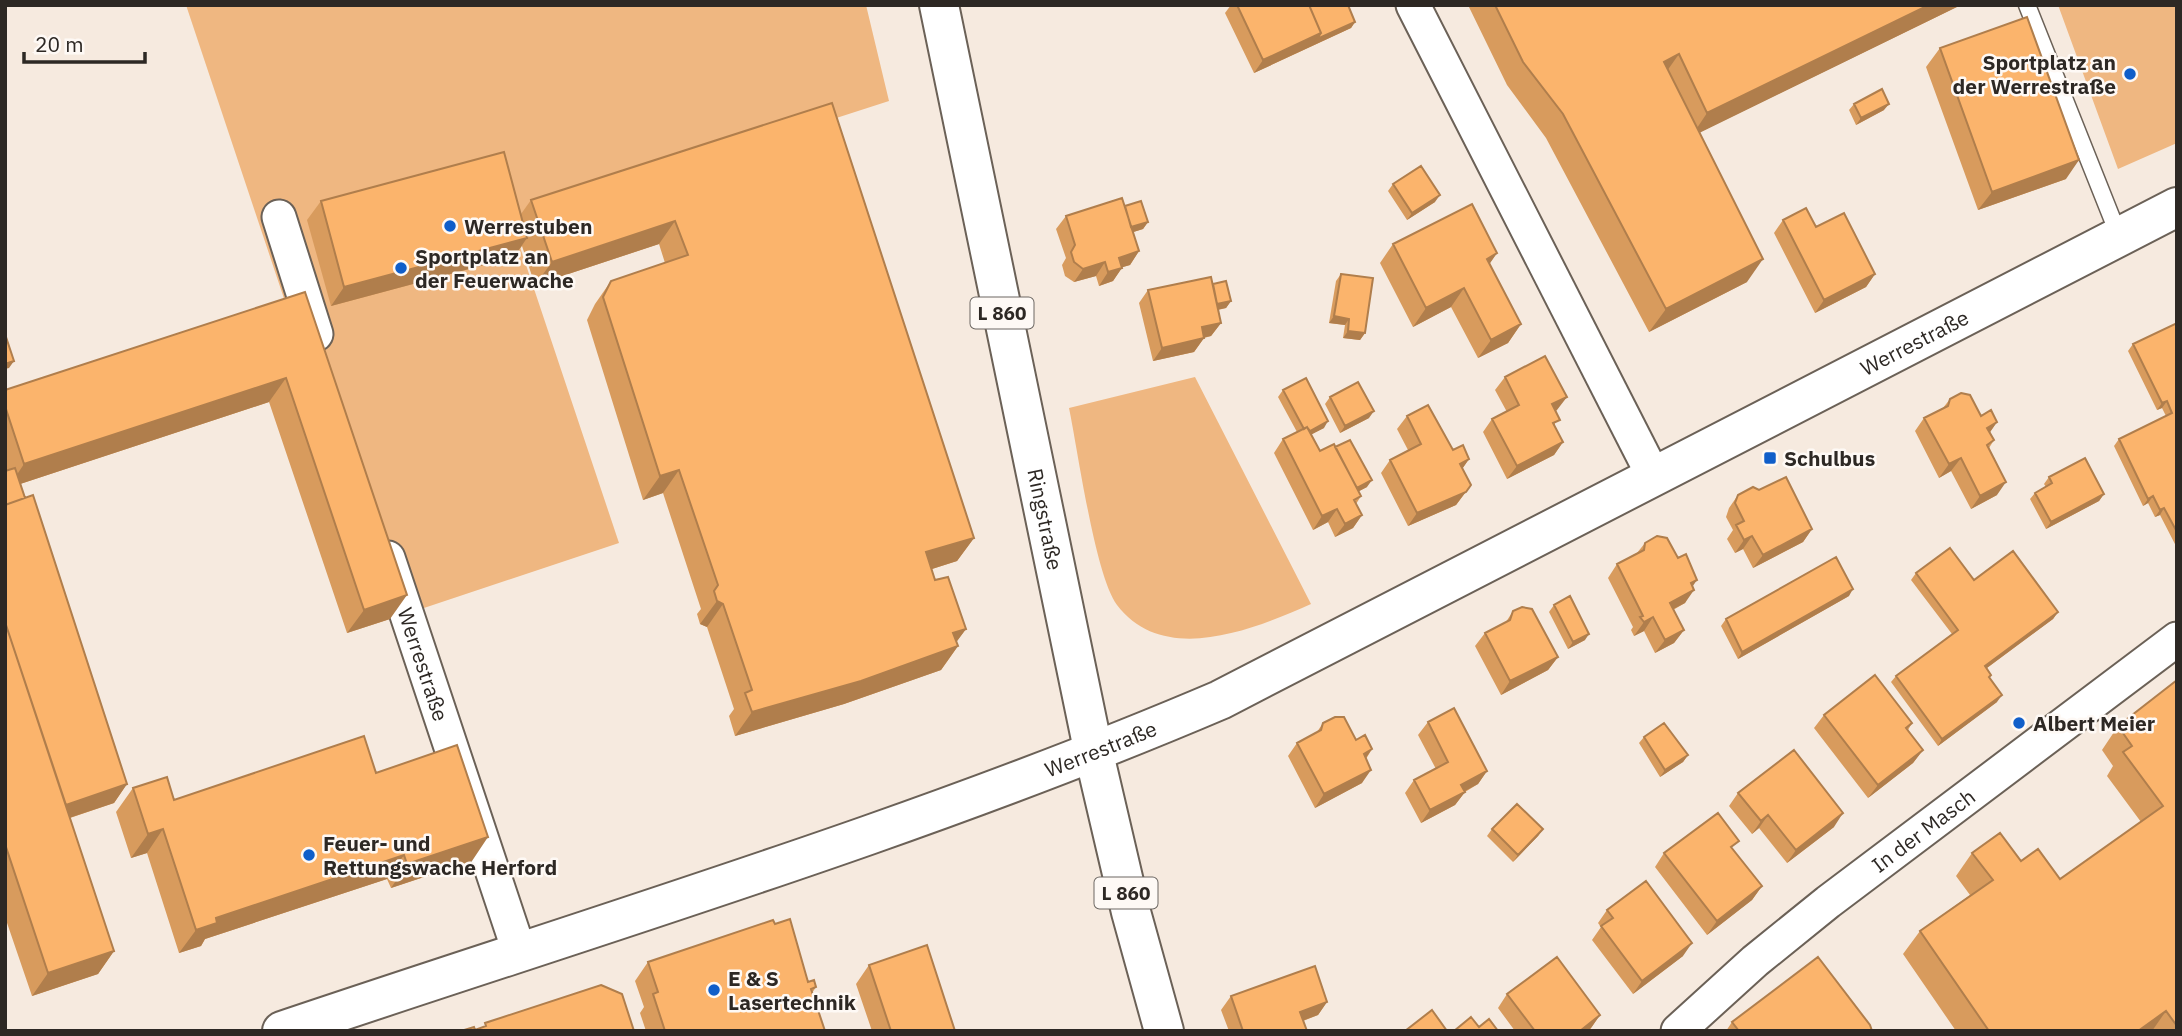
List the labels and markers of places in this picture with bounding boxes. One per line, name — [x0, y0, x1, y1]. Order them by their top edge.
place label: Sportplatz an der Werrestraße — [1953, 48, 2116, 100]
marker: Sportplatz an der Werrestraße — [2122, 66, 2138, 82]
place label: Werrestuben — [464, 212, 592, 240]
marker: Werrestuben — [442, 218, 458, 234]
place label: Sportplatz an der Feuerwache — [415, 242, 574, 294]
marker: Sportplatz an der Feuerwache — [393, 260, 409, 276]
place label: Schulbus — [1784, 444, 1875, 472]
marker: Schulbus — [1762, 450, 1778, 466]
place label: Albert Meier — [2033, 709, 2156, 737]
marker: Albert Meier — [2011, 715, 2027, 731]
place label: Feuer- und Rettungswache Herford — [323, 829, 557, 881]
marker: Feuer- und Rettungswache Herford — [301, 847, 317, 863]
place label: E & S Lasertechnik — [728, 964, 857, 1016]
marker: E & S Lasertechnik — [706, 982, 722, 998]

